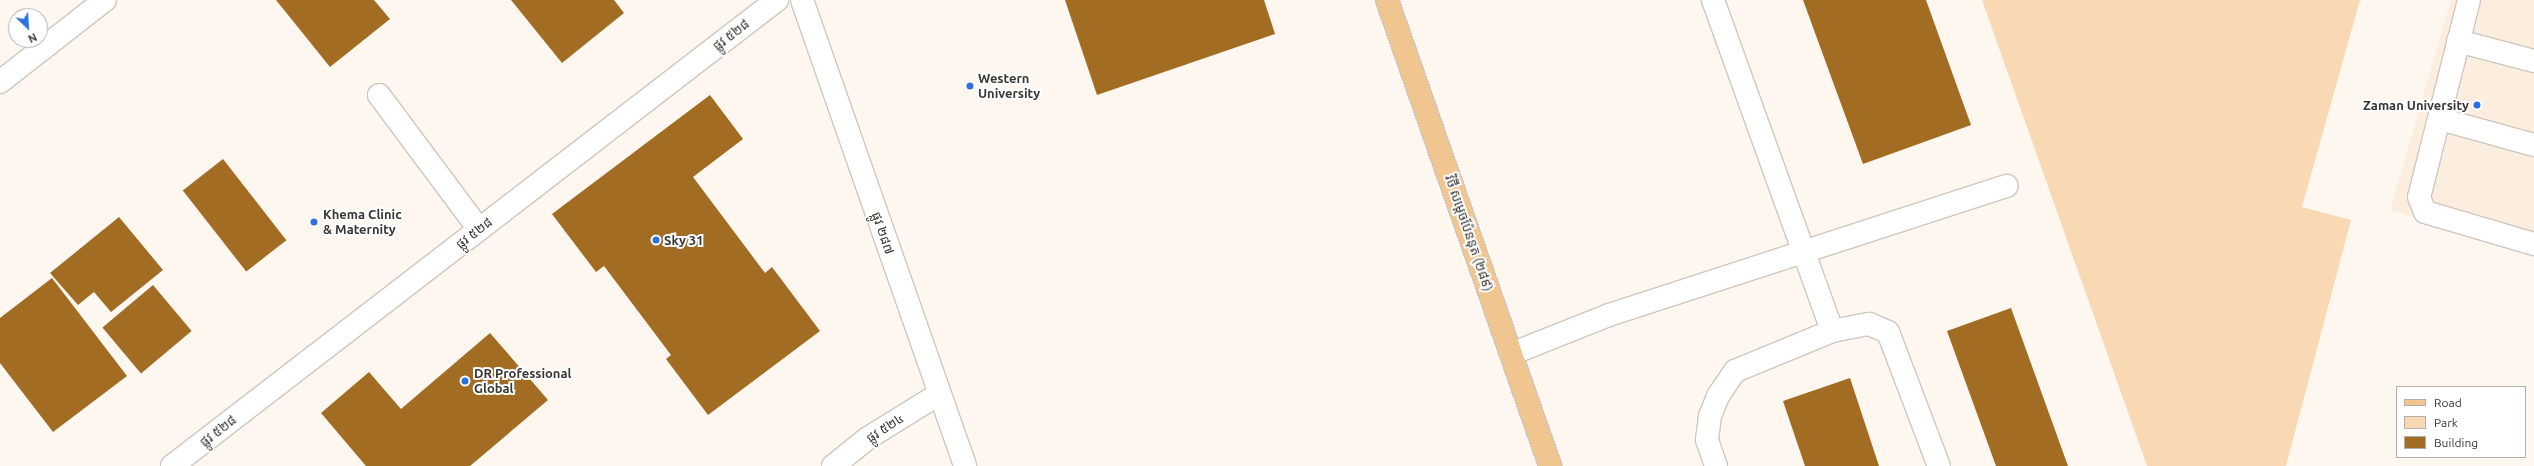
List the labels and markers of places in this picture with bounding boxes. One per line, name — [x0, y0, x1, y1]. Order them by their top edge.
place label: Western University — [978, 71, 1040, 102]
marker: Western University — [965, 81, 975, 91]
place label: Zaman University — [2363, 97, 2469, 113]
marker: Zaman University — [2472, 100, 2482, 110]
place label: Khema Clinic & Maternity — [323, 207, 402, 238]
marker: Khema Clinic & Maternity — [308, 216, 320, 228]
place label: Sky 31 — [664, 232, 704, 248]
marker: Sky 31 — [651, 235, 661, 245]
place label: DR Professional Global — [474, 366, 571, 397]
marker: DR Professional Global — [459, 375, 471, 387]

